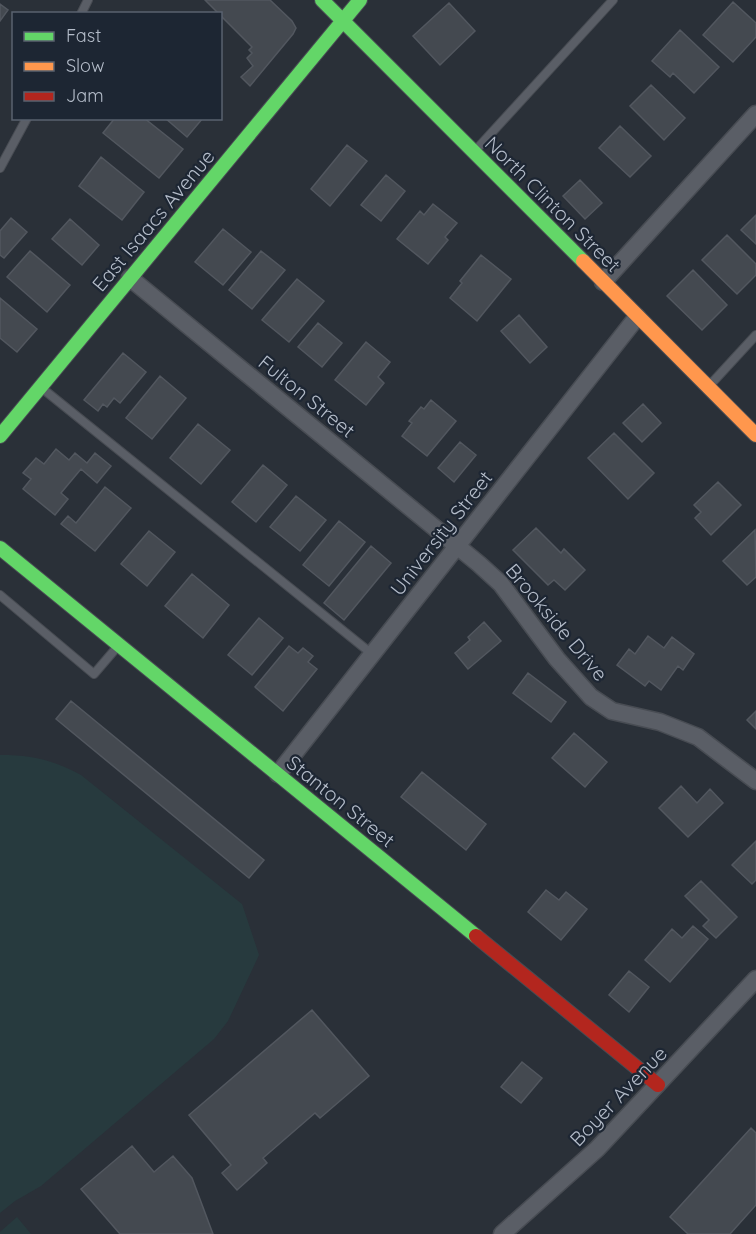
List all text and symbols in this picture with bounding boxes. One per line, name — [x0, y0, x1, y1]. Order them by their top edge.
legend — [12, 12, 222, 120]
text: Fast — [66, 24, 101, 47]
text: Slow — [66, 54, 104, 77]
text: Jam — [66, 84, 104, 107]
street label: North Clinton Street — [480, 131, 626, 277]
street label: East Isaacs Avenue — [86, 144, 220, 296]
street label: Fulton Street — [254, 349, 361, 443]
street label: University Street — [385, 465, 498, 600]
street label: Brookside Drive — [501, 558, 613, 686]
street label: Stanton Street — [282, 750, 400, 852]
street label: Boyer Avenue — [564, 1041, 672, 1151]

